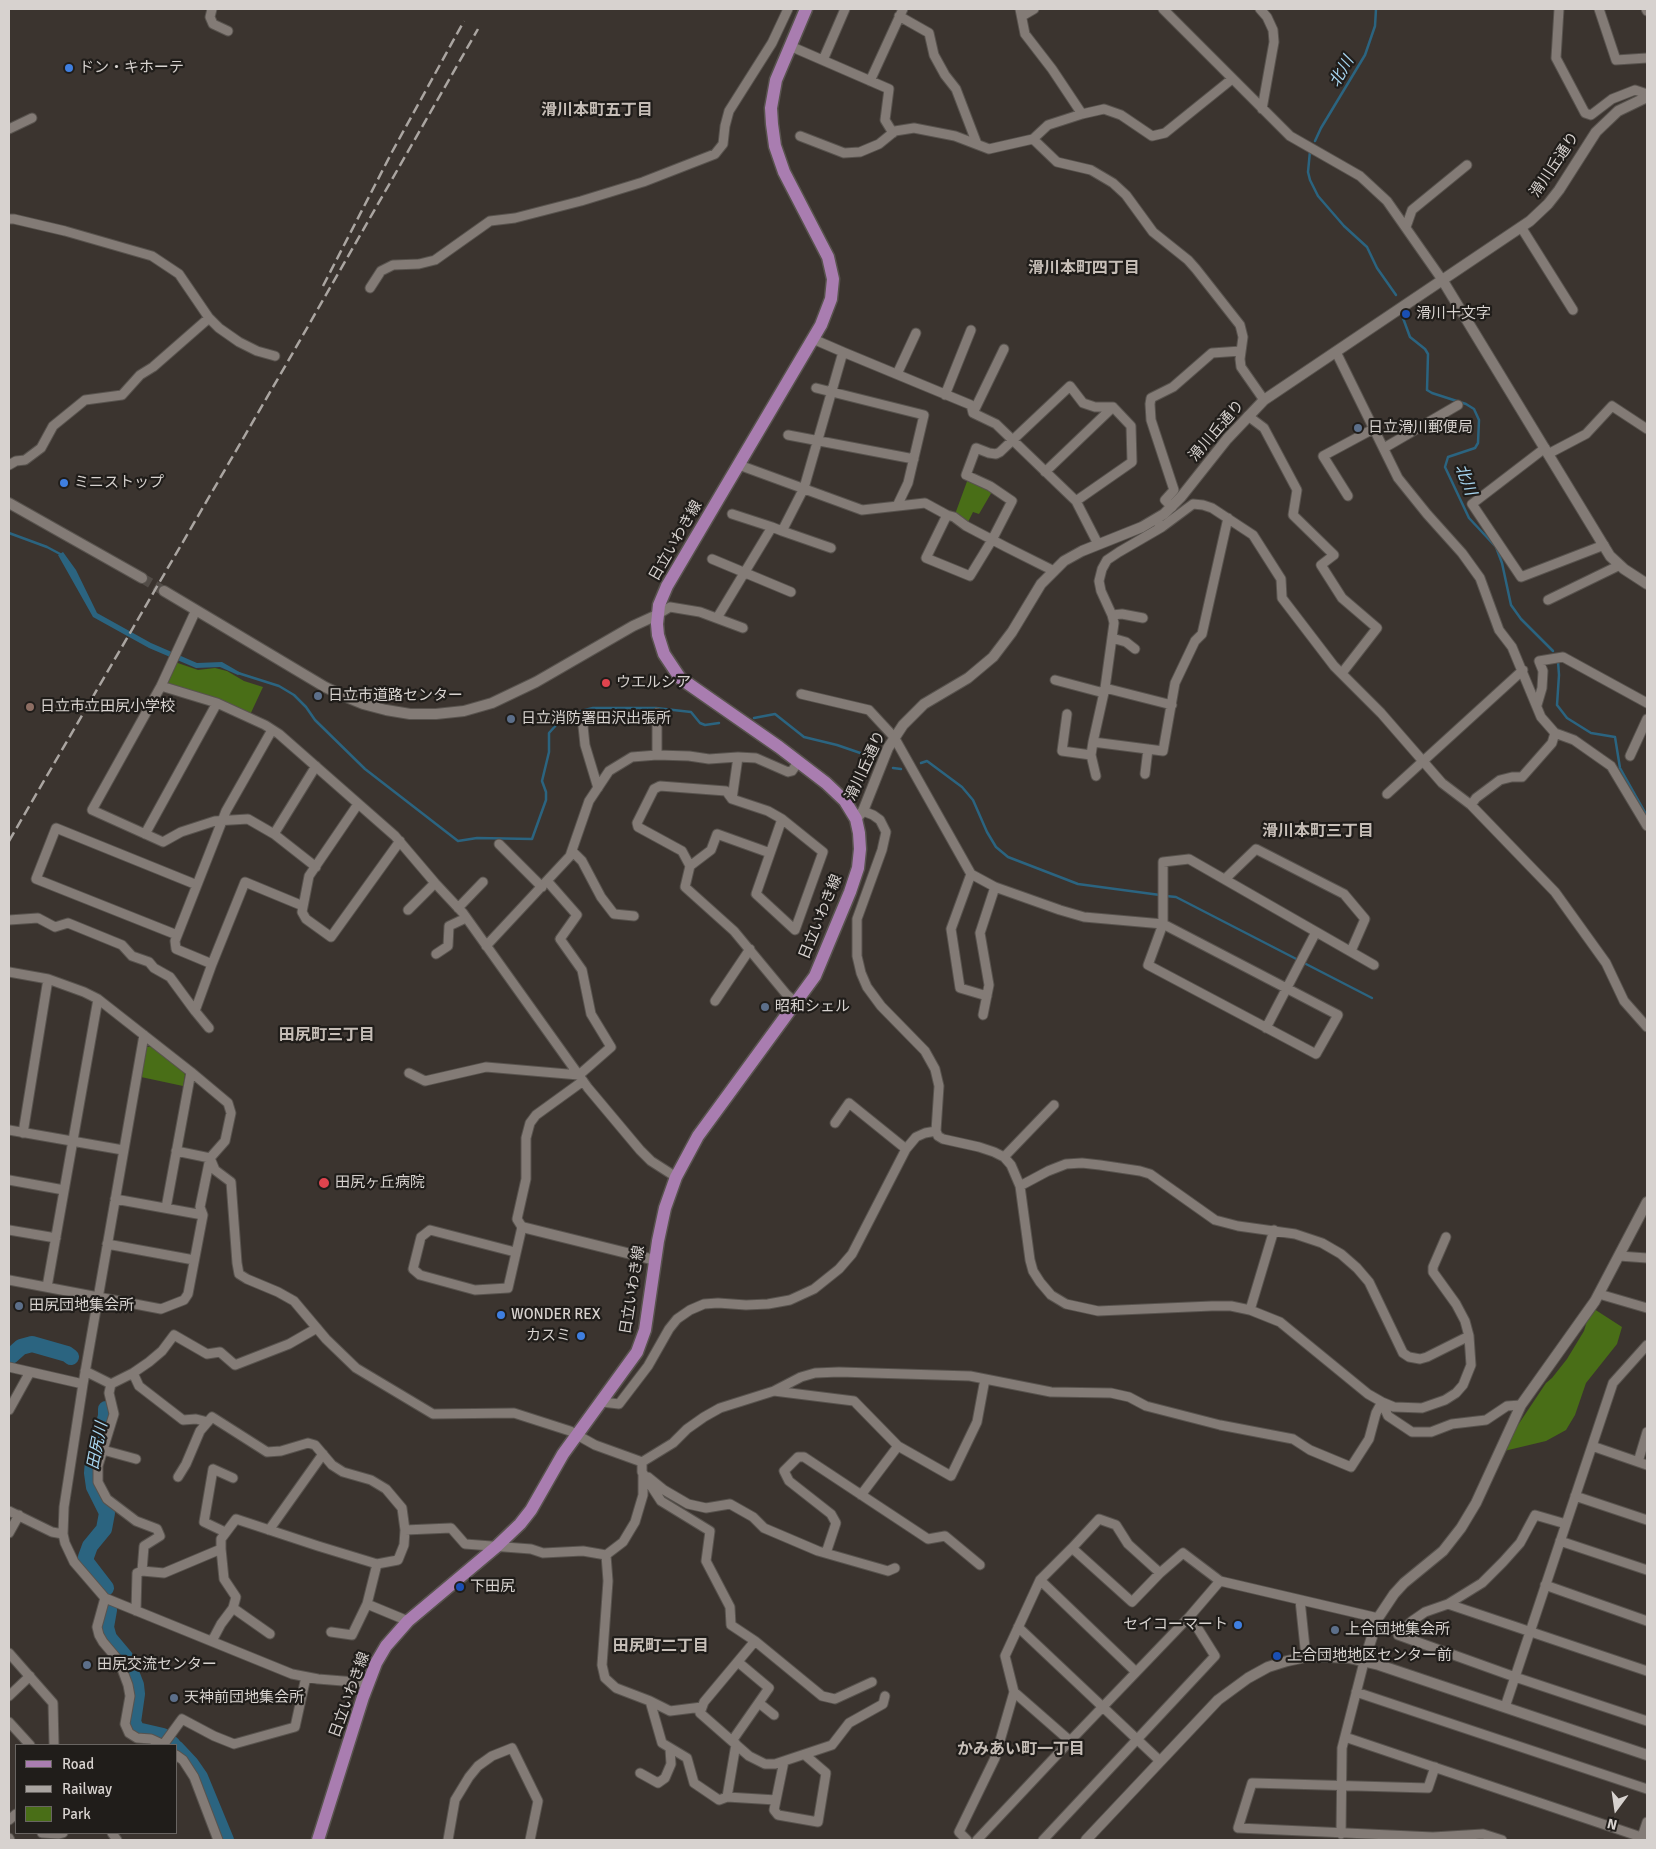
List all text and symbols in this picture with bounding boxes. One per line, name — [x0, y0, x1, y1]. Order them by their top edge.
water label: 北川 — [1326, 53, 1358, 91]
place label: ドン・キホーテ — [79, 59, 184, 77]
marker: ドン・キホーテ — [63, 62, 75, 74]
district label: 滑川本町五丁目 — [541, 101, 653, 121]
street label: 滑川丘通り — [1527, 129, 1583, 201]
district label: 滑川本町四丁目 — [1028, 259, 1140, 279]
place label: 滑川十文字 — [1416, 305, 1491, 323]
marker: 滑川十文字 — [1400, 308, 1412, 320]
street label: 滑川丘通り — [1186, 397, 1248, 465]
place label: 日立滑川郵便局 — [1368, 419, 1473, 437]
marker: 日立滑川郵便局 — [1352, 422, 1364, 434]
water label: 北川 — [1450, 462, 1480, 498]
place label: ミニストップ — [74, 474, 164, 492]
marker: ミニストップ — [58, 477, 70, 489]
street label: 日立いわき線 — [646, 498, 706, 584]
place label: ウエルシア — [616, 674, 691, 692]
marker: ウエルシア — [600, 677, 612, 689]
place label: 日立市道路センター — [328, 687, 463, 705]
marker: 日立市道路センター — [312, 690, 324, 702]
place label: 日立市立田尻小学校 — [40, 698, 175, 716]
marker: 日立市立田尻小学校 — [24, 701, 36, 713]
place label: 日立消防署田沢出張所 — [521, 710, 671, 728]
marker: 日立消防署田沢出張所 — [505, 713, 517, 725]
street label: 滑川丘通り — [842, 728, 890, 804]
district label: 滑川本町三丁目 — [1262, 822, 1374, 842]
street label: 日立いわき線 — [796, 872, 846, 962]
place label: 昭和シェル — [775, 998, 850, 1016]
marker: 昭和シェル — [759, 1001, 771, 1013]
district label: 田尻町三丁目 — [279, 1026, 375, 1046]
place label: 田尻ヶ丘病院 — [335, 1174, 425, 1192]
marker: 田尻ヶ丘病院 — [317, 1176, 331, 1190]
street label: 日立いわき線 — [617, 1244, 649, 1336]
place label: 田尻団地集会所 — [29, 1297, 134, 1315]
marker: 田尻団地集会所 — [13, 1300, 25, 1312]
place label: WONDER REX — [511, 1306, 601, 1324]
marker: WONDER REX — [495, 1309, 507, 1321]
place label: カスミ — [526, 1327, 571, 1345]
marker: カスミ — [575, 1330, 587, 1342]
water label: 田尻川 — [84, 1421, 112, 1471]
place label: 下田尻 — [470, 1578, 515, 1596]
marker: 下田尻 — [454, 1581, 466, 1593]
place label: セイコーマート — [1123, 1616, 1228, 1634]
marker: セイコーマート — [1232, 1619, 1244, 1631]
place label: 上合団地集会所 — [1345, 1621, 1450, 1639]
marker: 上合団地集会所 — [1329, 1624, 1341, 1636]
district label: 田尻町二丁目 — [613, 1637, 709, 1657]
place label: 上合団地地区センター前 — [1287, 1647, 1452, 1665]
street label: 日立いわき線 — [326, 1650, 374, 1740]
marker: 上合団地地区センター前 — [1271, 1650, 1283, 1662]
place label: 田尻交流センター — [97, 1656, 217, 1674]
marker: 田尻交流センター — [81, 1659, 93, 1671]
place label: 天神前団地集会所 — [184, 1689, 304, 1707]
marker: 天神前団地集会所 — [168, 1692, 180, 1704]
district label: かみあい町一丁目 — [957, 1740, 1085, 1760]
legend — [15, 1744, 178, 1834]
text: Road — [62, 1755, 94, 1773]
text: Railway — [62, 1780, 112, 1798]
north arrow — [1591, 1784, 1641, 1834]
text: Park — [62, 1805, 91, 1823]
text: N — [1605, 1815, 1619, 1833]

